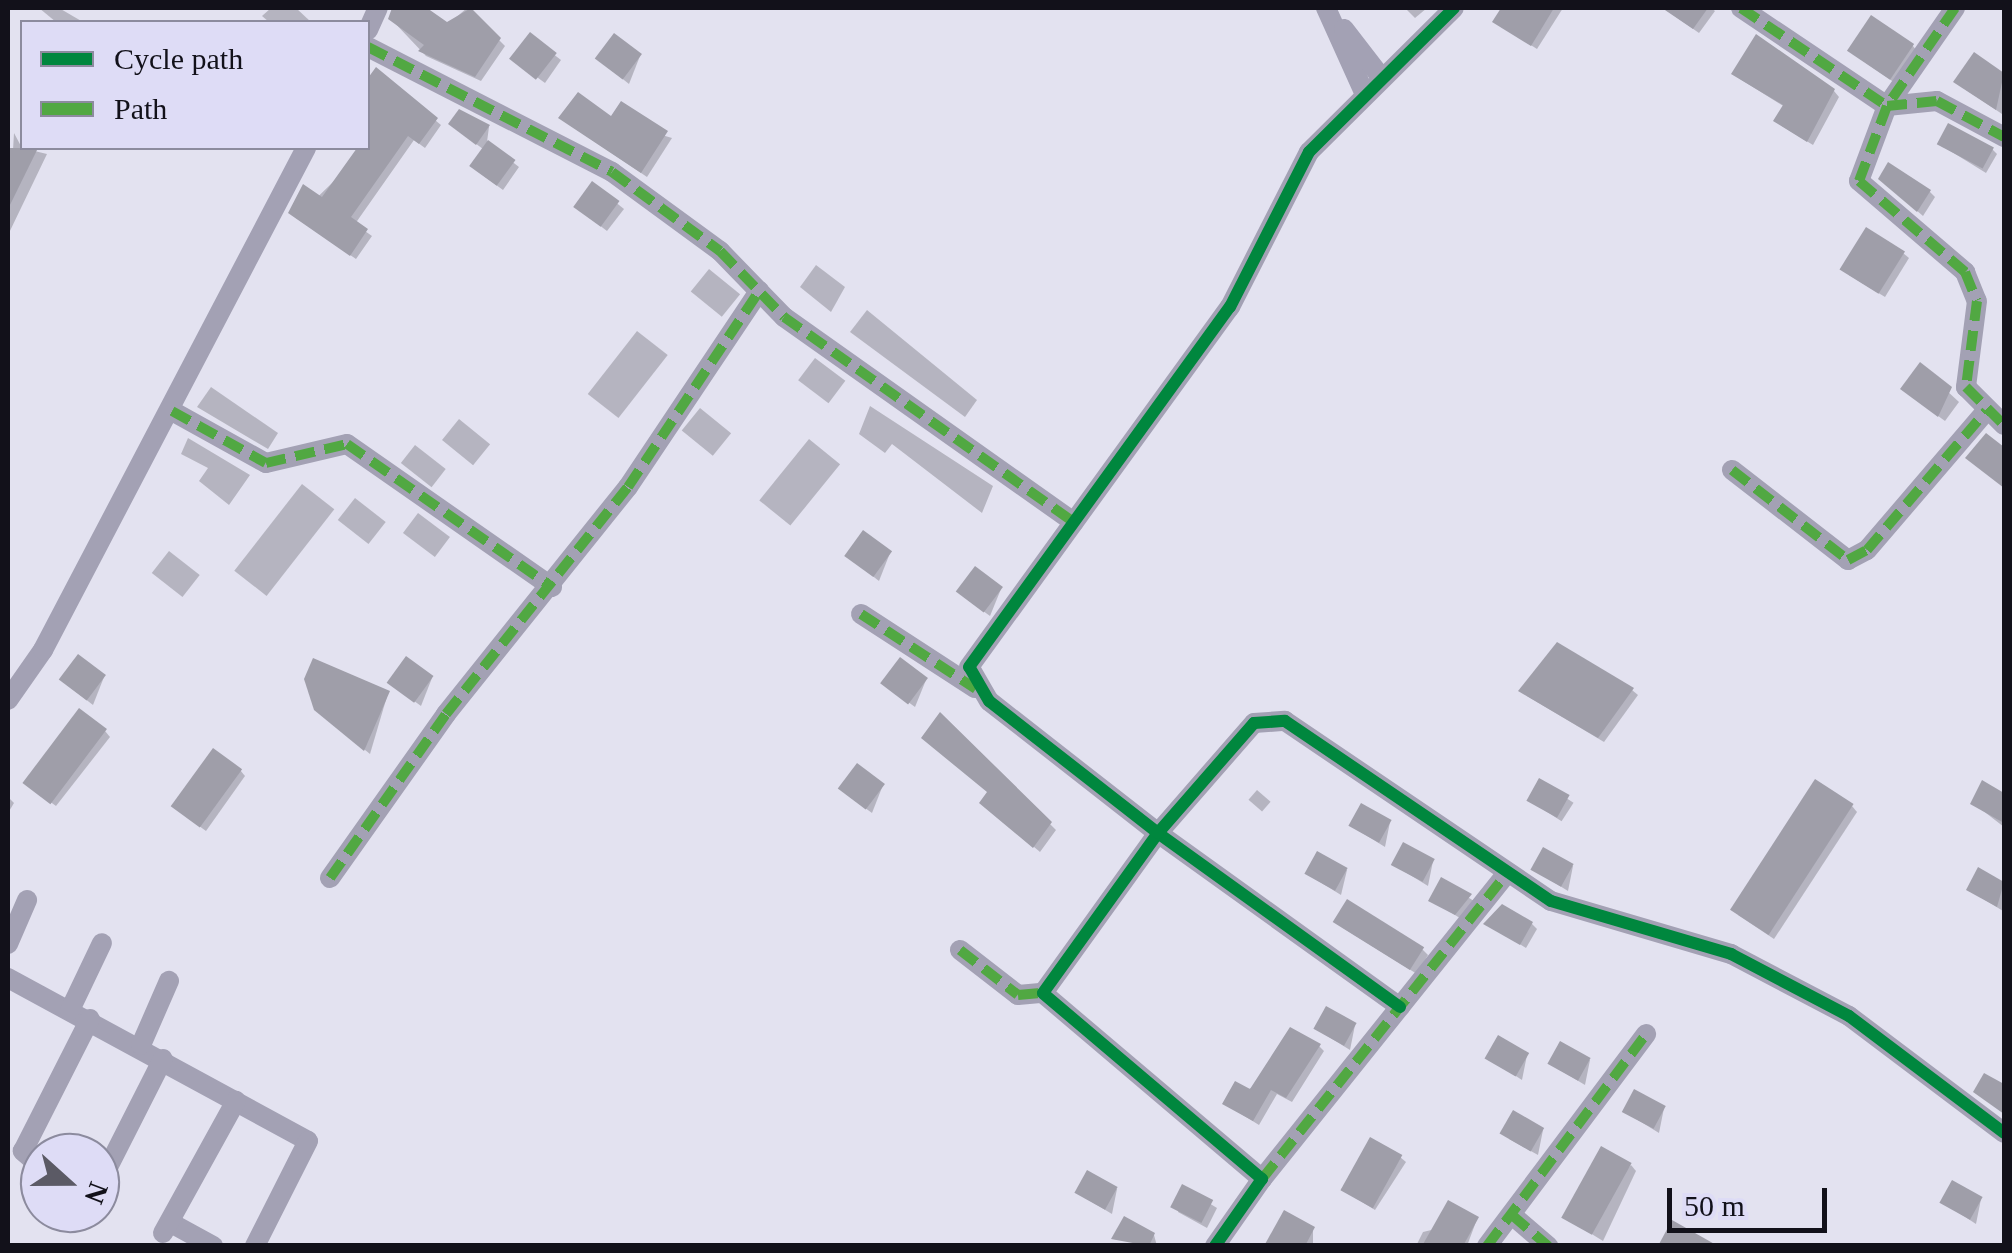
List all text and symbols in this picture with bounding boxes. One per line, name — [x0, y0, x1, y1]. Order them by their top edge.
legend — [20, 20, 370, 150]
text: Cycle path — [114, 42, 243, 75]
text: Path — [114, 92, 167, 125]
north arrow — [20, 1133, 120, 1233]
scale bar — [1672, 1168, 1832, 1230]
text: N — [79, 1178, 115, 1208]
text: 50 m — [1684, 1189, 1745, 1222]

